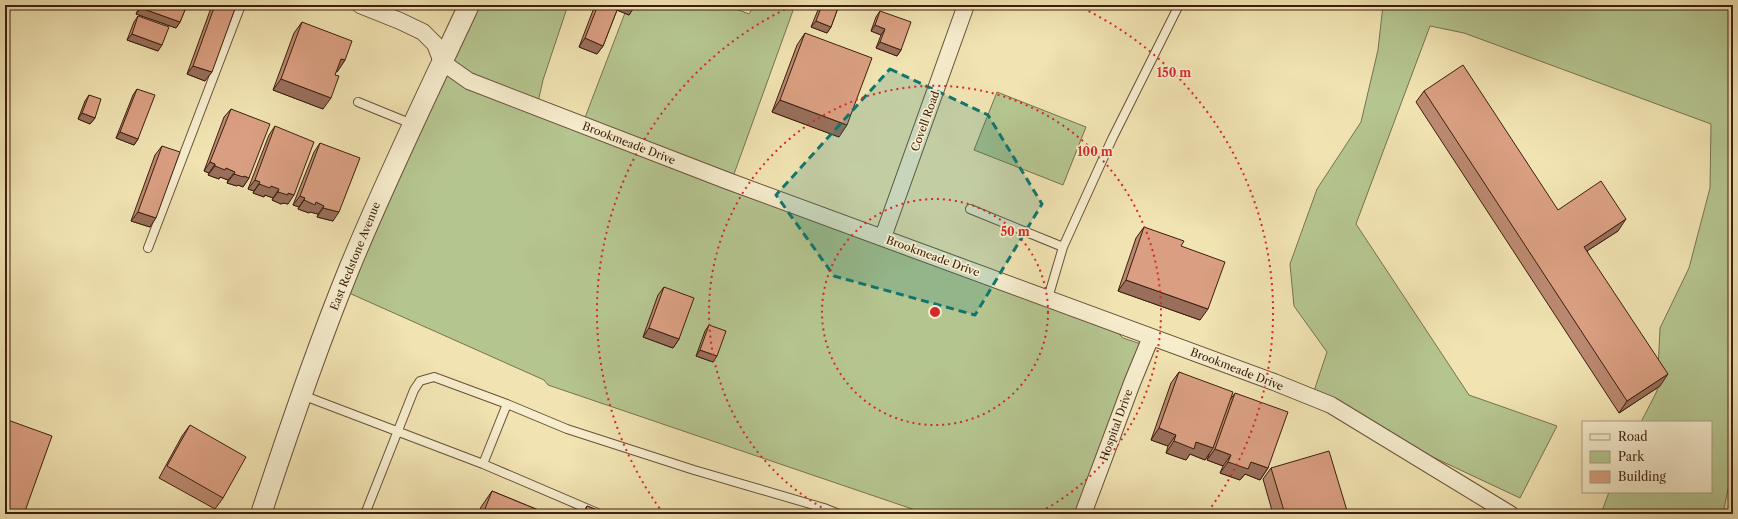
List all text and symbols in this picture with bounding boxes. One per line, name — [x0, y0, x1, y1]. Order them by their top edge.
text: 150 m — [1157, 65, 1191, 80]
street label: Covell Road — [908, 89, 943, 153]
street label: Brookmeade Drive — [580, 119, 678, 167]
text: 100 m — [1077, 144, 1113, 159]
street label: East Redstone Avenue — [327, 200, 383, 312]
text: 50 m — [1000, 224, 1030, 239]
street label: Brookmeade Drive — [884, 233, 982, 279]
centre of rings — [928, 305, 942, 319]
street label: Brookmeade Drive — [1188, 345, 1286, 393]
street label: Hospital Drive — [1097, 387, 1135, 463]
legend — [1582, 421, 1712, 493]
text: Road — [1618, 429, 1648, 444]
text: Park — [1618, 449, 1645, 464]
text: Building — [1618, 469, 1666, 484]

